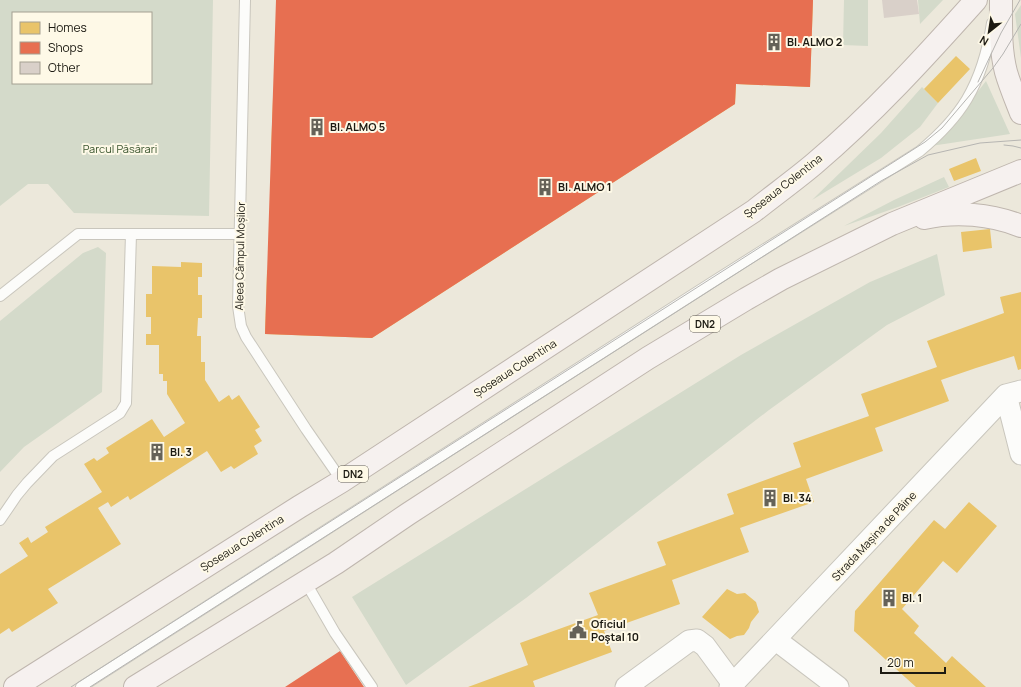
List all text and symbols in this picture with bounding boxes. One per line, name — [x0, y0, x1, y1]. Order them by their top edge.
legend — [12, 12, 152, 84]
north arrow — [969, 12, 1009, 52]
text: Homes — [48, 19, 87, 36]
building icon: Bl. ALMO 2 — [764, 32, 784, 52]
text: N — [976, 33, 991, 50]
place label: Bl. ALMO 2 — [787, 34, 842, 49]
text: Shops — [48, 39, 83, 56]
text: Other — [48, 59, 81, 76]
building icon: Bl. ALMO 5 — [307, 117, 327, 137]
place label: Bl. ALMO 5 — [330, 119, 385, 134]
park label: Parcul Păsărari — [83, 141, 157, 156]
street label: Șoseaua Colentina — [740, 150, 825, 221]
building icon: Bl. ALMO 1 — [535, 177, 555, 197]
place label: Bl. ALMO 1 — [558, 179, 611, 194]
street label: Aleea Câmpul Moșilor — [231, 201, 248, 311]
road number: DN2 — [690, 316, 720, 332]
street label: Șoseaua Colentina — [471, 335, 559, 400]
building icon: Bl. 3 — [147, 442, 167, 462]
place label: Bl. 3 — [170, 444, 192, 459]
road number: DN2 — [338, 466, 368, 482]
street label: Strada Mașina de Pâine — [828, 487, 920, 584]
building icon: Bl. 34 — [760, 488, 780, 508]
place label: Bl. 34 — [783, 490, 812, 505]
street label: Șoseaua Colentina — [197, 511, 286, 574]
building icon: Bl. 1 — [879, 588, 899, 608]
place label: Bl. 1 — [902, 590, 922, 605]
place label: Oficiul Poştal 10 — [591, 616, 639, 644]
public building icon: Oficiul Poştal 10 — [568, 620, 588, 640]
scale bar — [881, 649, 945, 675]
text: 20 m — [887, 654, 914, 671]

